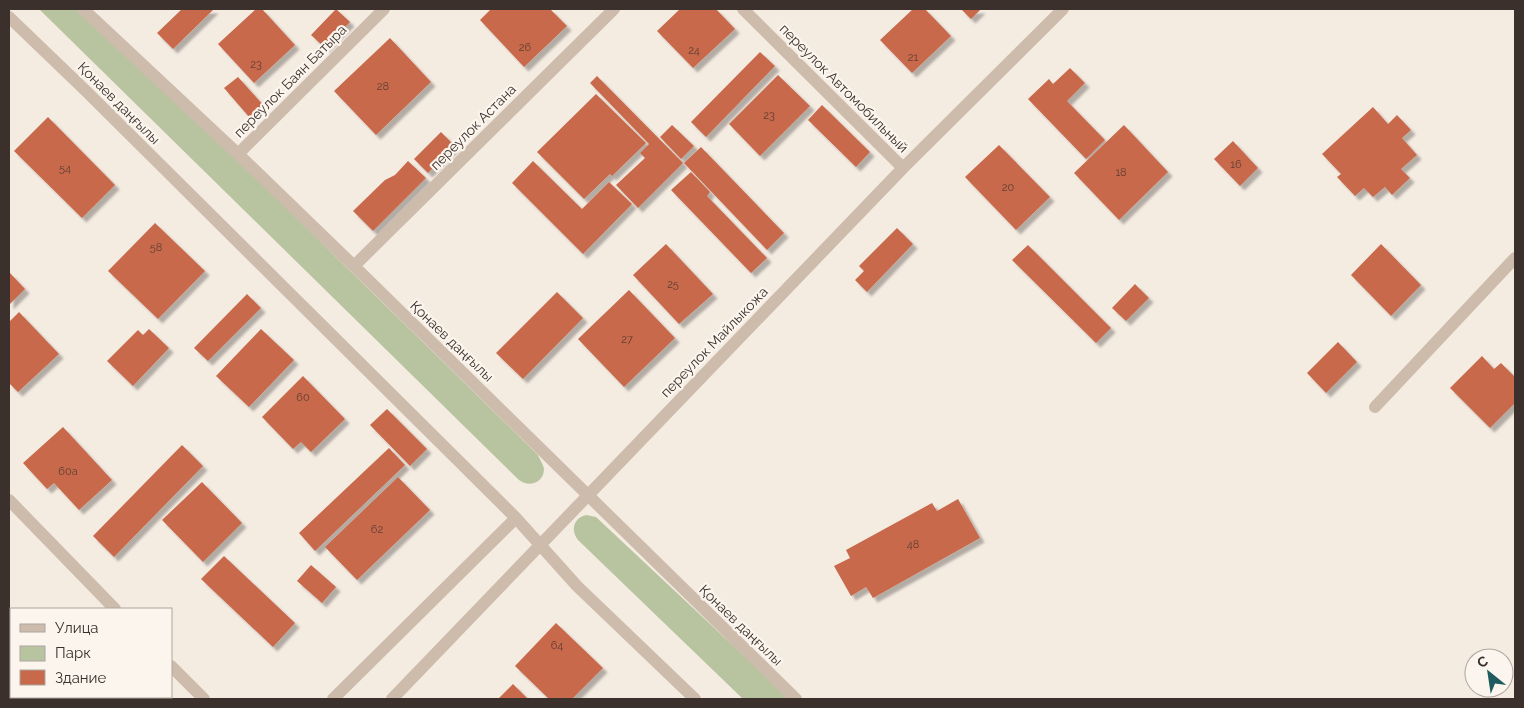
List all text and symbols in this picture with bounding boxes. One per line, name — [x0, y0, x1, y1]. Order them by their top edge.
street label: переулок Баян Батыра — [230, 21, 350, 141]
street label: переулок Автомобильный — [777, 21, 911, 155]
house number: 26 — [519, 41, 532, 54]
house number: 24 — [688, 44, 700, 57]
house number: 21 — [908, 51, 919, 64]
house number: 23 — [250, 58, 262, 71]
street label: Қонаев даңғылы — [75, 59, 163, 147]
house number: 28 — [377, 80, 389, 93]
street label: переулок Астана — [427, 81, 519, 173]
house number: 23 — [763, 109, 775, 122]
house number: 16 — [1230, 158, 1242, 171]
house number: 54 — [59, 162, 71, 175]
house number: 18 — [1115, 166, 1127, 179]
house number: 20 — [1002, 181, 1014, 194]
house number: 58 — [150, 241, 162, 254]
house number: 25 — [667, 278, 679, 291]
street label: переулок Майлыкожа — [657, 284, 771, 400]
street label: Қонаев даңғылы — [407, 297, 497, 385]
house number: 27 — [621, 333, 633, 346]
house number: 60 — [296, 391, 310, 404]
house number: 60а — [58, 465, 78, 478]
house number: 62 — [371, 523, 383, 536]
house number: 48 — [907, 538, 919, 551]
street label: Қонаев даңғылы — [696, 581, 786, 669]
legend — [10, 608, 172, 698]
text: Улица — [55, 619, 99, 637]
house number: 64 — [551, 639, 563, 652]
text: Парк — [55, 644, 91, 662]
north arrow — [1464, 648, 1514, 698]
text: С — [1474, 652, 1491, 671]
text: Здание — [55, 669, 107, 687]

